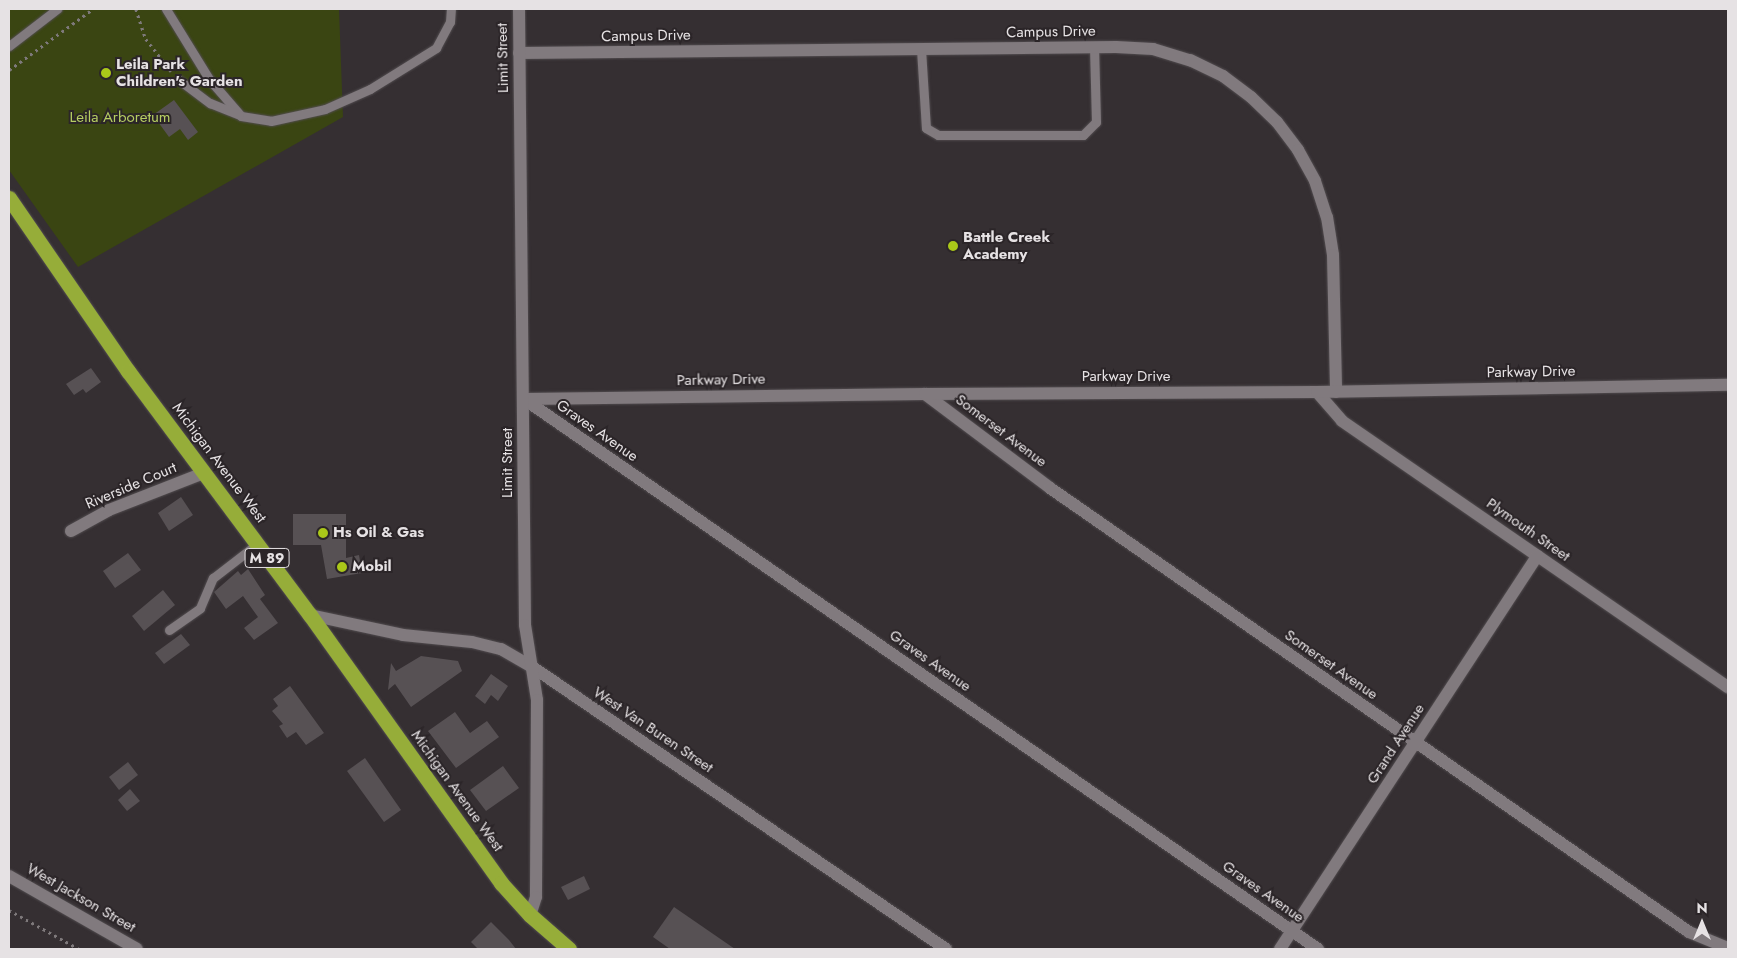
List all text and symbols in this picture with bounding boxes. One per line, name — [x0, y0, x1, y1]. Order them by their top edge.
street label: Campus Drive — [1006, 22, 1096, 42]
street label: Limit Street — [493, 23, 513, 93]
street label: Campus Drive — [601, 26, 691, 46]
place label: Leila Park Children's Garden — [116, 55, 243, 90]
marker: Leila Park Children's Garden — [100, 67, 112, 79]
park label: Leila Arboretum — [69, 109, 171, 127]
place label: Battle Creek Academy — [963, 228, 1050, 263]
marker: Battle Creek Academy — [947, 240, 959, 252]
street label: Parkway Drive — [1486, 362, 1576, 382]
street label: Parkway Drive — [1082, 368, 1170, 386]
street label: Parkway Drive — [676, 370, 766, 390]
street label: Somerset Avenue — [952, 391, 1050, 471]
street label: Graves Avenue — [553, 396, 641, 466]
street label: Michigan Avenue West — [168, 400, 270, 526]
street label: Limit Street — [499, 428, 517, 498]
street label: Riverside Court — [83, 459, 179, 513]
street label: Plymouth Street — [1483, 495, 1573, 565]
place label: Hs Oil & Gas — [333, 524, 424, 542]
marker: Hs Oil & Gas — [317, 527, 329, 539]
road number: M 89 — [244, 546, 290, 570]
place label: Mobil — [352, 558, 392, 576]
marker: Mobil — [336, 561, 348, 573]
street label: Graves Avenue — [886, 626, 974, 696]
street label: Somerset Avenue — [1281, 626, 1381, 704]
street label: West Van Buren Street — [590, 683, 716, 777]
street label: Grand Avenue — [1363, 701, 1429, 787]
street label: Michigan Avenue West — [407, 727, 507, 855]
street label: Graves Avenue — [1219, 857, 1307, 927]
street label: West Jackson Street — [23, 860, 139, 936]
north arrow — [1677, 898, 1727, 948]
text: N — [1696, 898, 1708, 918]

